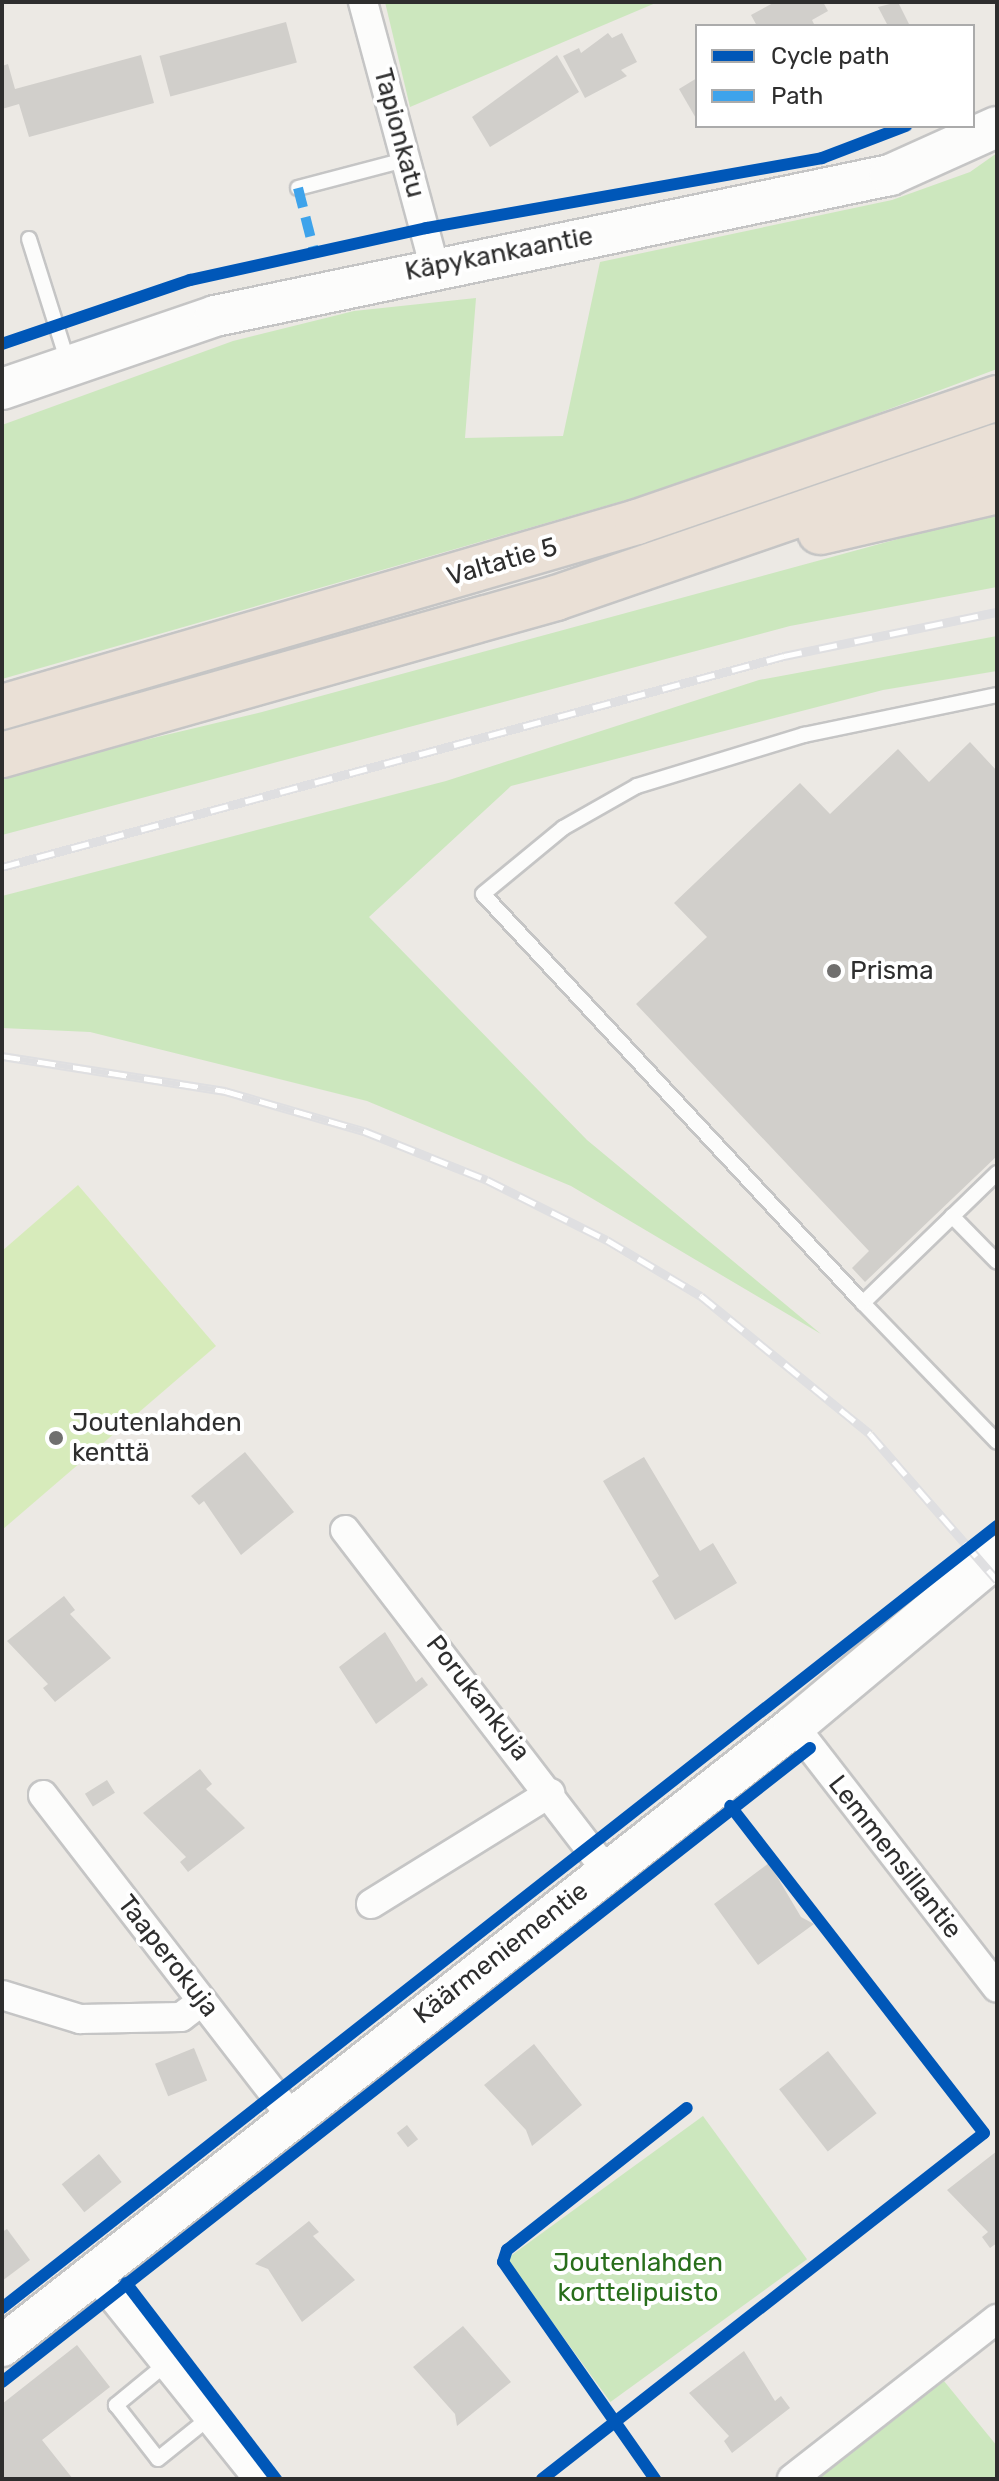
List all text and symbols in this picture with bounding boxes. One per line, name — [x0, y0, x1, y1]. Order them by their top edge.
legend — [695, 24, 975, 128]
text: Cycle path — [771, 42, 890, 70]
street label: Tapionkatu — [367, 65, 431, 201]
text: Path — [771, 82, 823, 110]
street label: Käpykankaantie — [402, 220, 596, 288]
street label: Valtatie 5 — [443, 531, 561, 593]
place label: Prisma — [850, 955, 934, 987]
marker: Prisma — [825, 962, 843, 980]
place label: Joutenlahden kenttä — [72, 1407, 242, 1468]
marker: Joutenlahden kenttä — [47, 1429, 65, 1447]
street label: Porukankuja — [419, 1629, 537, 1767]
street label: Lemmensillantie — [822, 1769, 968, 1945]
street label: Käärmeniementie — [408, 1875, 594, 2031]
street label: Taaperokuja — [111, 1889, 225, 2023]
park label: Joutenlahden korttelipuisto — [553, 2247, 723, 2308]

